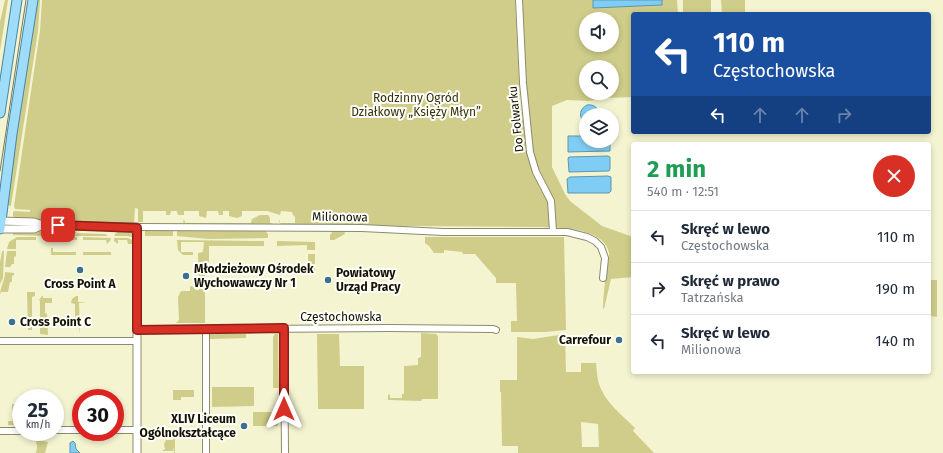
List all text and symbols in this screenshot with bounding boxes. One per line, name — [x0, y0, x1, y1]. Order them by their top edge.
map controls — [579, 12, 619, 148]
button: sound — [579, 12, 619, 52]
text: 110 m — [713, 26, 785, 59]
icon: left — [647, 28, 699, 80]
button: search — [579, 60, 619, 100]
text: Częstochowska — [713, 60, 835, 82]
street label: Do Folwarku — [506, 85, 526, 153]
park label: Rodzinny Ogród Działkowy „Księży Młyn” — [351, 91, 481, 119]
icon: left — [707, 104, 729, 126]
icon: ahead — [749, 104, 771, 126]
icon: ahead — [791, 104, 813, 126]
icon: right — [833, 104, 855, 126]
button: layers — [579, 108, 619, 148]
text: 2 min — [647, 155, 706, 183]
button: close — [873, 155, 915, 197]
text: 540 m · 12:51 — [647, 184, 719, 199]
pin — [41, 208, 75, 242]
street label: Milionowa — [312, 210, 368, 224]
icon: arrive — [47, 214, 69, 236]
text: Skręć w lewo — [681, 220, 770, 238]
icon: left — [647, 226, 669, 248]
text: 110 m — [877, 228, 915, 246]
text: Częstochowska — [681, 238, 769, 253]
place label: Młodzieżowy Ośrodek Wychowawczy Nr 1 — [194, 262, 314, 290]
marker: Cross Point A — [75, 265, 85, 275]
place label: Powiatowy Urząd Pracy — [336, 266, 401, 295]
marker: Młodzieżowy Ośrodek Wychowawczy Nr 1 — [181, 271, 191, 281]
text: Skręć w prawo — [681, 272, 780, 290]
marker: Powiatowy Urząd Pracy — [323, 275, 333, 285]
place label: Cross Point A — [44, 277, 117, 291]
icon: right — [647, 278, 669, 300]
text: 190 m — [875, 280, 915, 298]
text: Tatrzańska — [681, 290, 744, 305]
street label: Częstochowska — [300, 310, 382, 324]
place label: Cross Point C — [20, 315, 91, 329]
marker: Cross Point C — [7, 317, 17, 327]
text: Skręć w lewo — [681, 324, 770, 342]
icon: left — [647, 330, 669, 352]
text: 140 m — [875, 332, 915, 350]
place label: Carrefour — [559, 333, 611, 347]
marker: Carrefour — [614, 335, 624, 345]
text: Milionowa — [681, 342, 741, 357]
position arrow — [263, 388, 305, 430]
speed limit sign: 30 — [72, 389, 124, 441]
text: 25 — [27, 398, 49, 422]
place label: XLIV Liceum Ogólnokształcące — [140, 412, 236, 441]
text: km/h — [26, 419, 50, 431]
marker: XLIV Liceum Ogólnokształcące — [239, 421, 249, 431]

